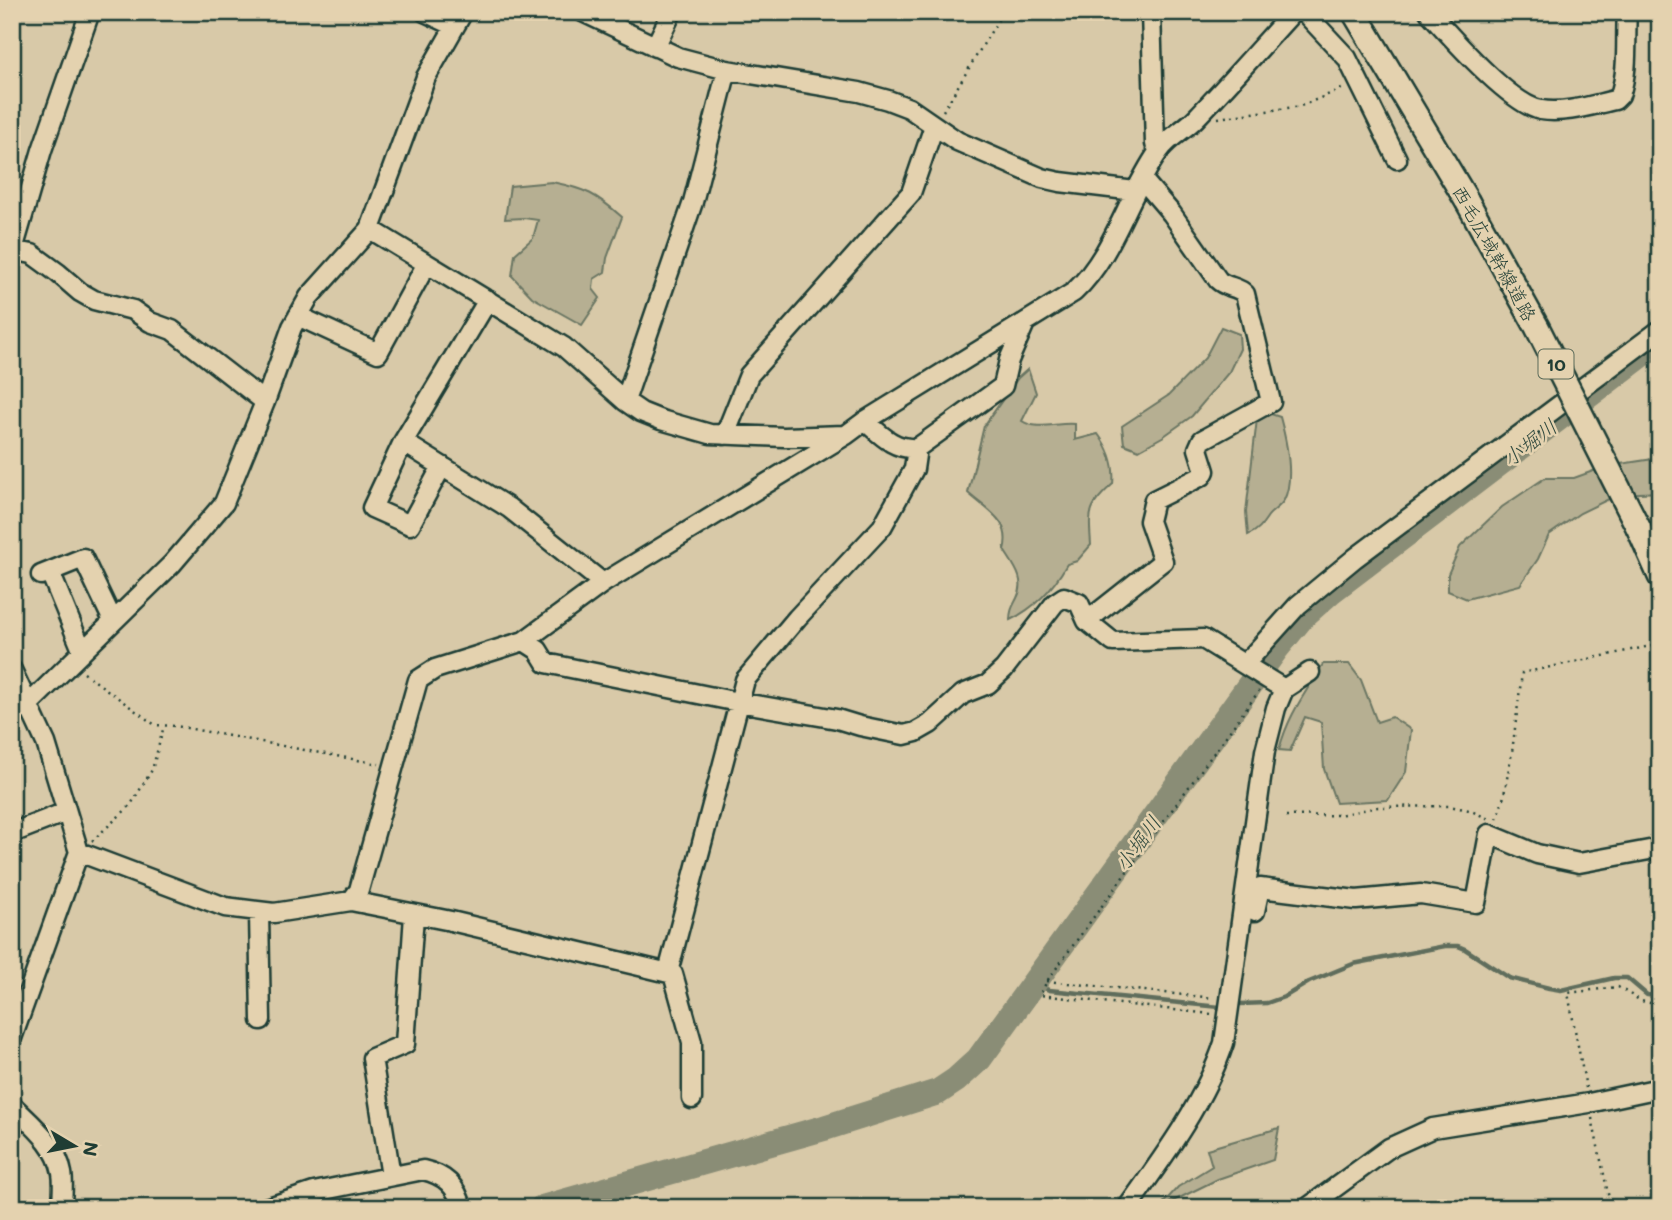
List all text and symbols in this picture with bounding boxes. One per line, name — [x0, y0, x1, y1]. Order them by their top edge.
street label: 西毛広域幹線道路 — [1447, 180, 1543, 326]
road number: 10 — [1538, 350, 1574, 378]
water label: 小堀川 — [1496, 412, 1562, 472]
water label: 小堀川 — [1108, 810, 1166, 876]
north arrow — [38, 1112, 108, 1182]
text: N — [78, 1140, 105, 1158]

